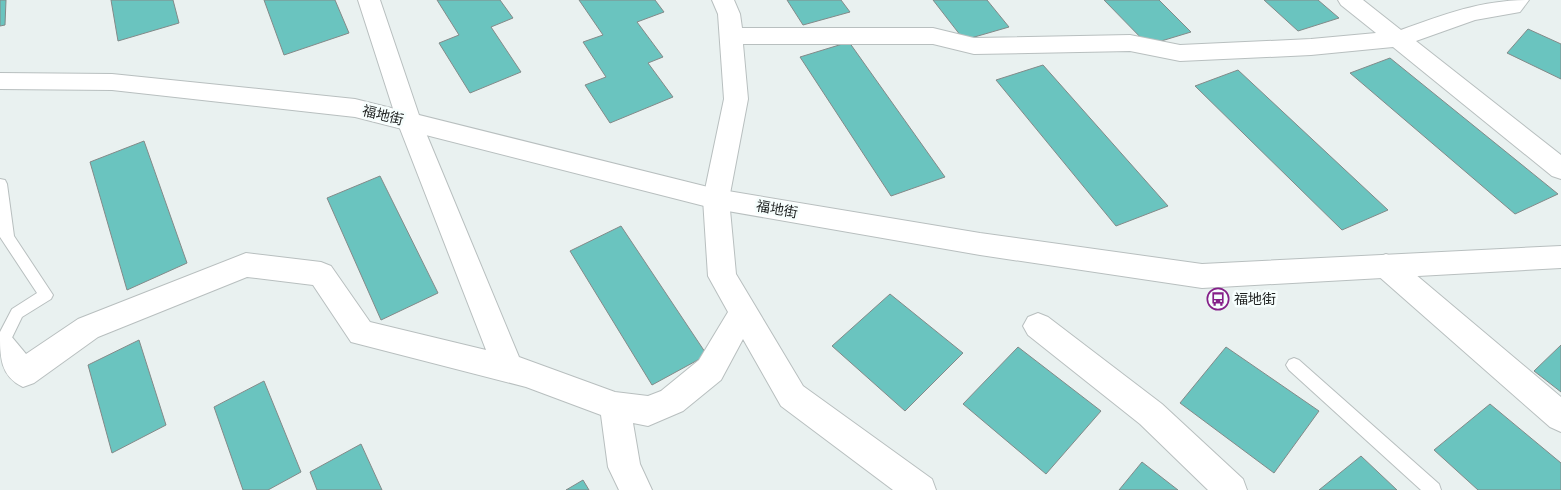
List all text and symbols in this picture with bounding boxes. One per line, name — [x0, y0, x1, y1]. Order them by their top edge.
street label: 福地街 — [361, 102, 405, 128]
street label: 福地街 — [755, 197, 799, 221]
bus stop icon: 福地街 — [1206, 287, 1230, 311]
place label: 福地街 — [1234, 291, 1276, 307]

